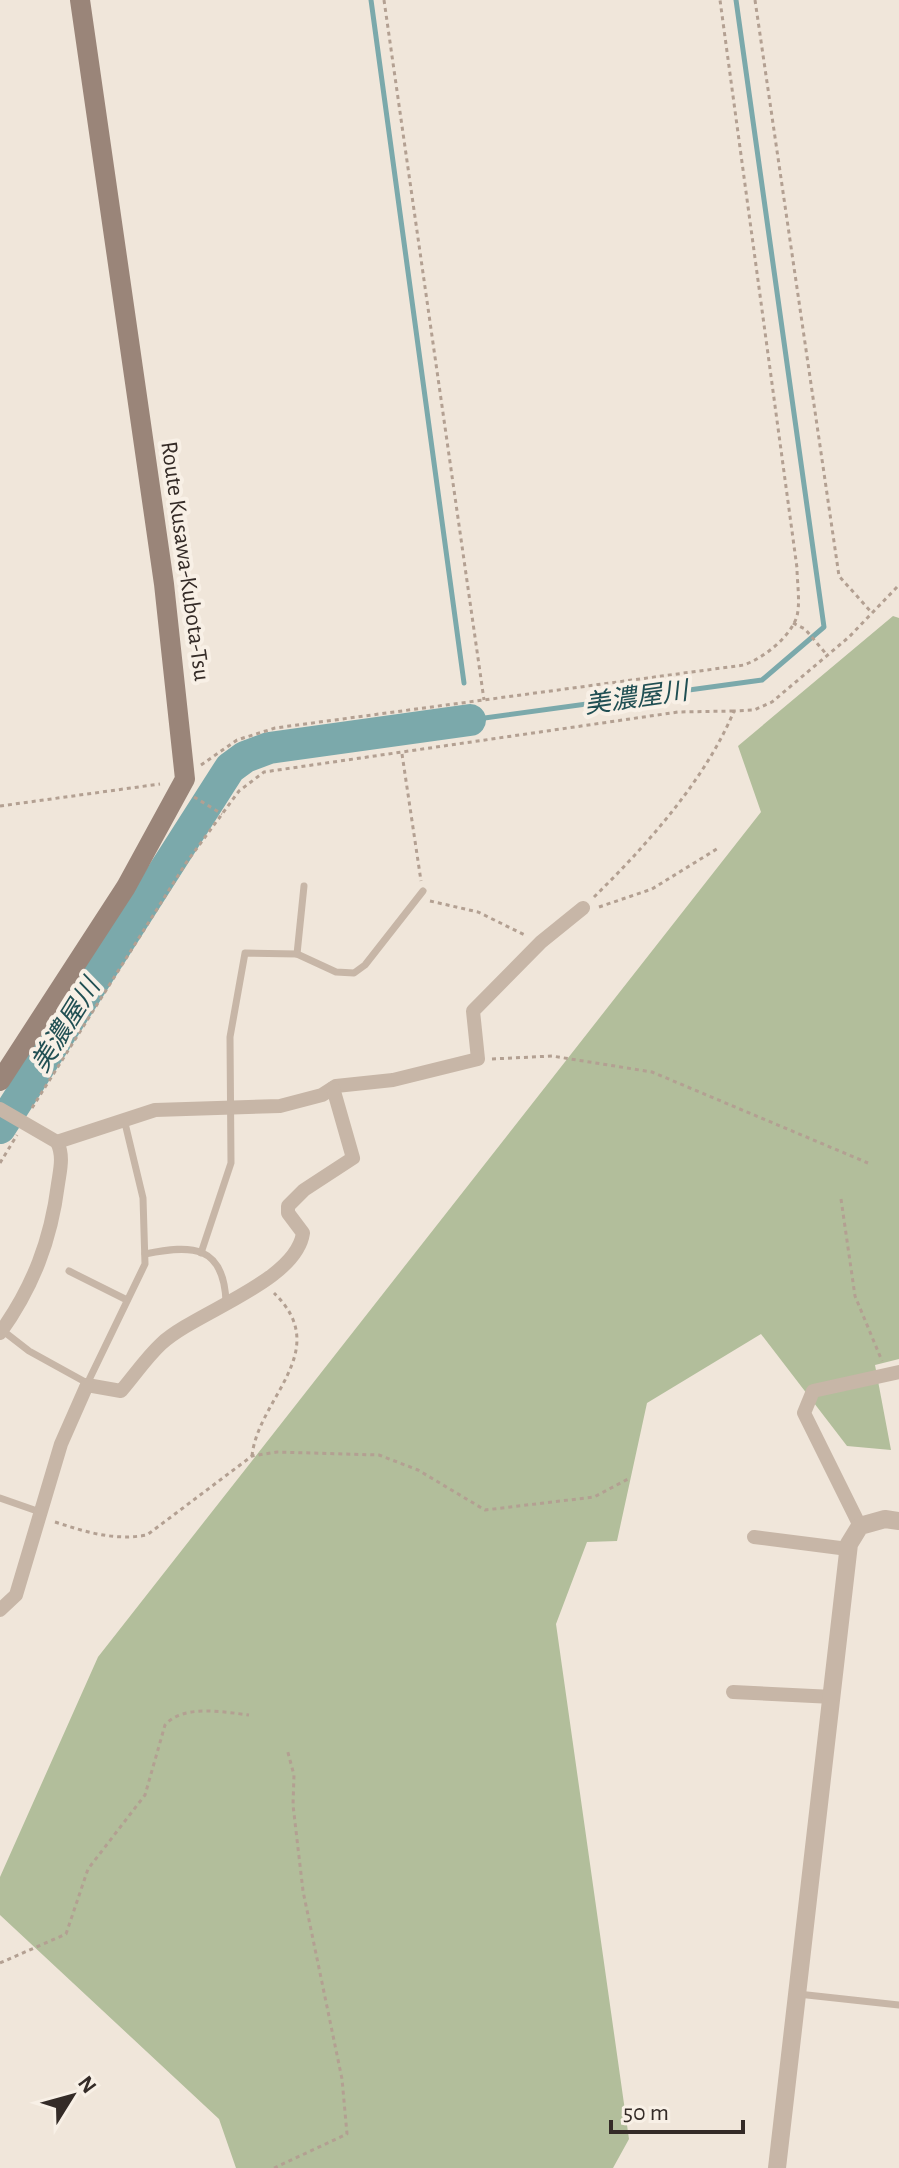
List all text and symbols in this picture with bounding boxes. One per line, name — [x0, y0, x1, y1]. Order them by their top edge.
street label: Route Kusawa-Kubota-Tsu — [156, 440, 214, 683]
water label: 美濃屋川 — [583, 676, 692, 718]
water label: 美濃屋川 — [26, 971, 106, 1077]
north arrow — [32, 2056, 112, 2136]
text: N — [74, 2072, 101, 2097]
scale bar — [611, 2084, 743, 2134]
text: 50 m — [623, 2101, 669, 2125]

